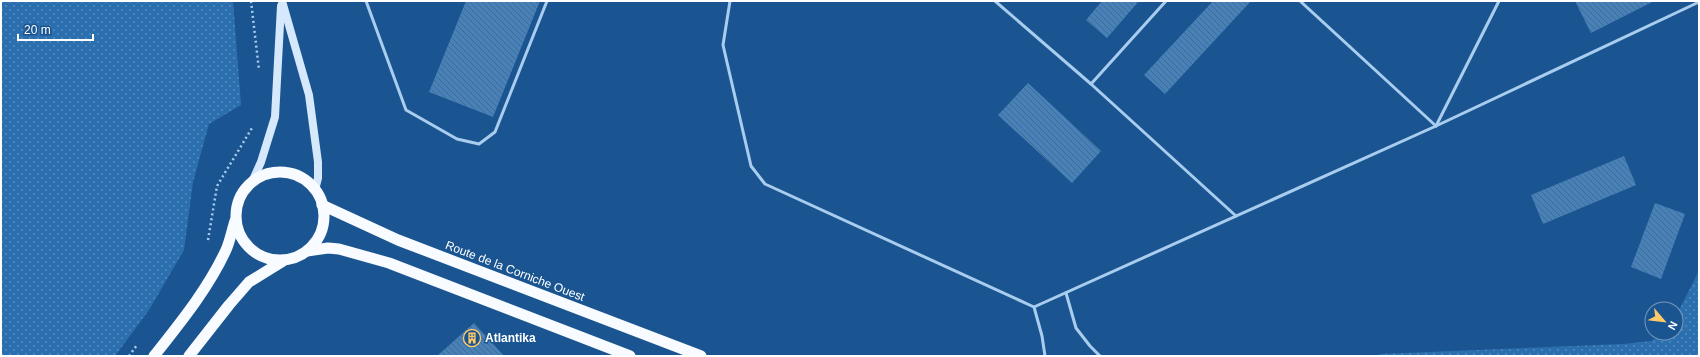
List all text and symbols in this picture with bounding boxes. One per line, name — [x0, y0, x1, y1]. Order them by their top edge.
scale bar — [18, 16, 93, 42]
text: 20 m — [24, 23, 51, 37]
street label: Route de la Corniche Ouest — [443, 238, 587, 304]
north arrow — [1644, 301, 1684, 341]
text: N — [1666, 319, 1680, 332]
building icon: Atlantika — [462, 328, 482, 348]
place label: Atlantika — [485, 331, 536, 345]

